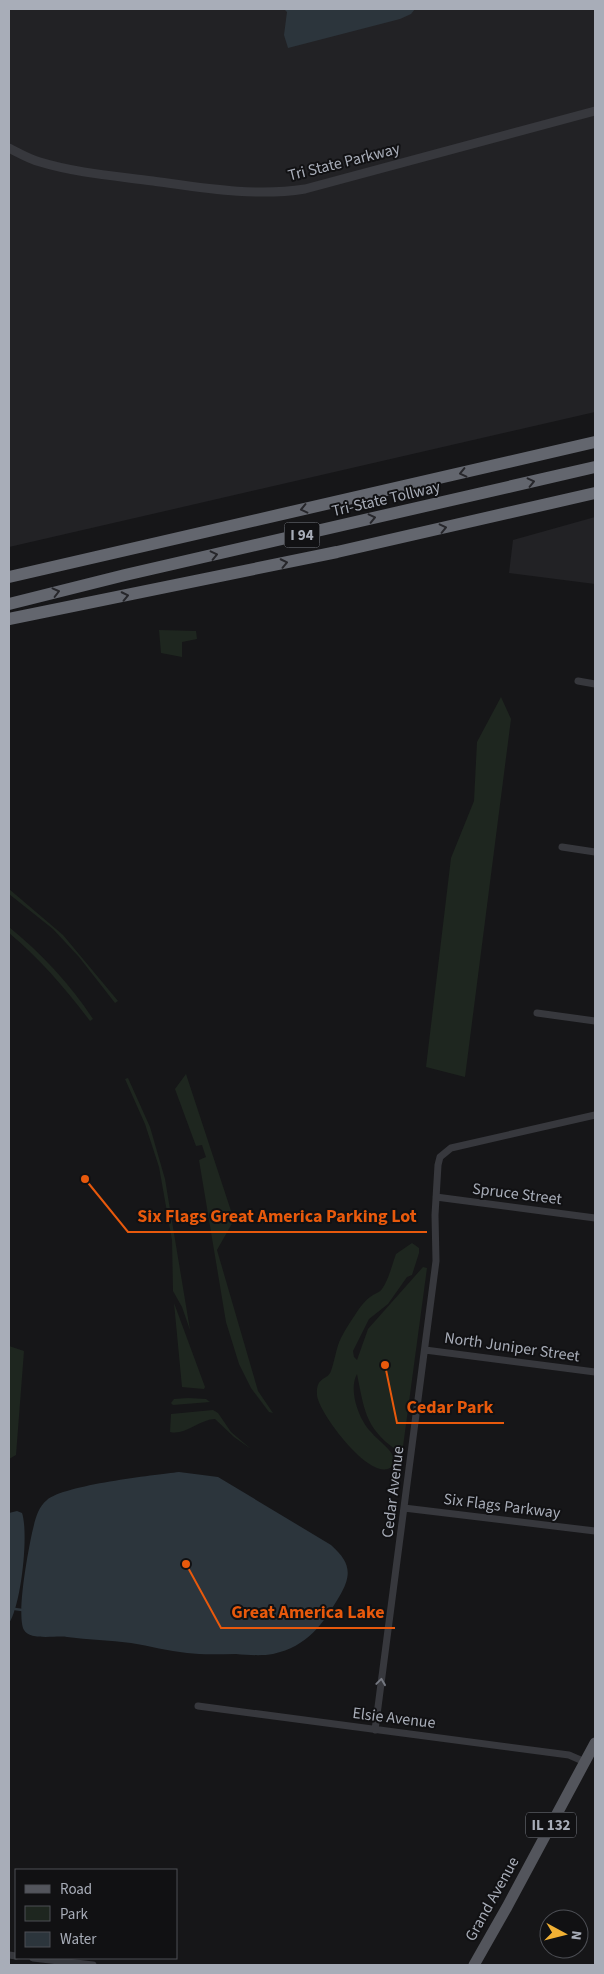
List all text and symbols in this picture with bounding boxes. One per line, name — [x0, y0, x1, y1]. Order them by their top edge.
street label: Tri State Parkway — [286, 137, 403, 187]
one-way arrow — [458, 468, 467, 478]
street label: Tri-State Tollway — [330, 476, 443, 522]
one-way arrow — [526, 478, 535, 488]
one-way arrow — [300, 503, 308, 514]
one-way arrow — [368, 513, 377, 524]
road number: I 94 — [284, 522, 320, 548]
one-way arrow — [439, 523, 448, 534]
one-way arrow — [210, 550, 219, 561]
one-way arrow — [280, 558, 289, 569]
one-way arrow — [52, 588, 60, 598]
one-way arrow — [121, 591, 130, 602]
street label: Spruce Street — [471, 1178, 564, 1210]
callout: Six Flags Great America Parking Lot — [128, 1199, 427, 1232]
text: Six Flags Great America Parking Lot — [137, 1204, 417, 1229]
street label: North Juniper Street — [443, 1327, 582, 1367]
callout: Cedar Park — [397, 1390, 504, 1423]
text: Cedar Park — [406, 1395, 494, 1420]
street label: Cedar Avenue — [376, 1445, 410, 1539]
street label: Six Flags Parkway — [442, 1488, 562, 1524]
callout: Great America Lake — [221, 1595, 395, 1628]
text: Great America Lake — [231, 1600, 385, 1625]
one-way arrow — [376, 1677, 386, 1686]
street label: Elsie Avenue — [351, 1702, 437, 1734]
road number: IL 132 — [526, 1812, 576, 1838]
street label: Grand Avenue — [460, 1853, 524, 1945]
legend — [15, 1869, 178, 1959]
text: Road — [60, 1879, 92, 1900]
text: Park — [60, 1904, 89, 1925]
north arrow — [539, 1909, 589, 1959]
text: Water — [60, 1929, 97, 1950]
text: N — [565, 1930, 586, 1941]

